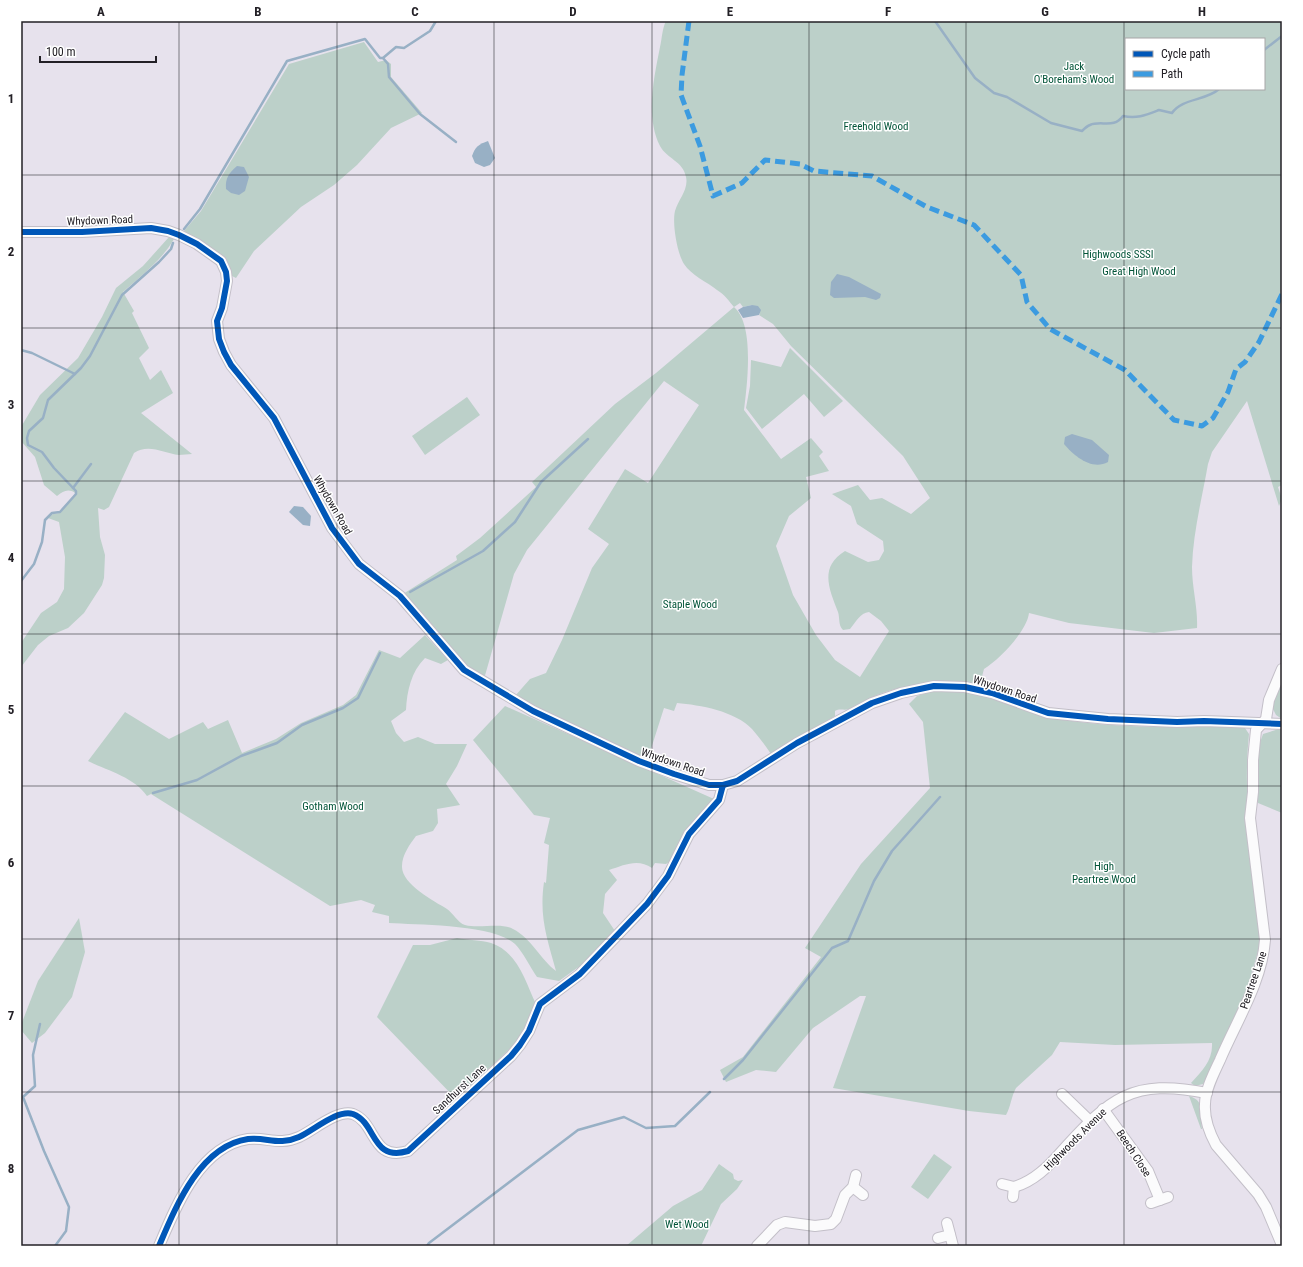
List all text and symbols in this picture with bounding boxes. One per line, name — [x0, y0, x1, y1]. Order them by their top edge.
text: A — [97, 4, 105, 19]
text: B — [254, 4, 262, 19]
text: C — [411, 4, 419, 19]
text: D — [569, 4, 577, 19]
text: E — [727, 4, 734, 19]
text: F — [885, 4, 891, 19]
text: G — [1041, 4, 1049, 19]
text: H — [1198, 4, 1206, 19]
scale bar — [40, 38, 156, 64]
legend — [1125, 38, 1265, 90]
text: 100 m — [46, 45, 76, 59]
text: Cycle path — [1161, 47, 1211, 61]
park label: Jack O'Boreham's Wood — [1034, 60, 1114, 86]
text: Path — [1161, 67, 1183, 81]
text: 1 — [8, 91, 14, 106]
park label: Freehold Wood — [844, 120, 908, 133]
street label: Whydown Road — [67, 213, 133, 228]
text: 2 — [8, 244, 15, 259]
park label: Highwoods SSSI — [1082, 248, 1154, 261]
park label: Great High Wood — [1102, 265, 1176, 278]
text: 3 — [8, 397, 14, 412]
street label: Whydown Road — [310, 473, 355, 537]
text: 4 — [8, 550, 15, 565]
park label: Staple Wood — [663, 598, 717, 611]
street label: Whydown Road — [971, 673, 1038, 706]
text: 5 — [8, 702, 15, 717]
street label: Whydown Road — [639, 746, 706, 779]
park label: Gotham Wood — [302, 800, 364, 813]
text: 6 — [8, 855, 15, 870]
park label: High Peartree Wood — [1072, 860, 1136, 886]
street label: Peartree Lane — [1237, 949, 1269, 1011]
text: 7 — [8, 1008, 15, 1023]
street label: Sandhurst Lane — [430, 1062, 488, 1117]
street label: Highwoods Avenue — [1041, 1105, 1109, 1173]
street label: Beech Close — [1114, 1127, 1154, 1179]
text: 8 — [8, 1161, 14, 1176]
park label: Wet Wood — [665, 1218, 709, 1231]

